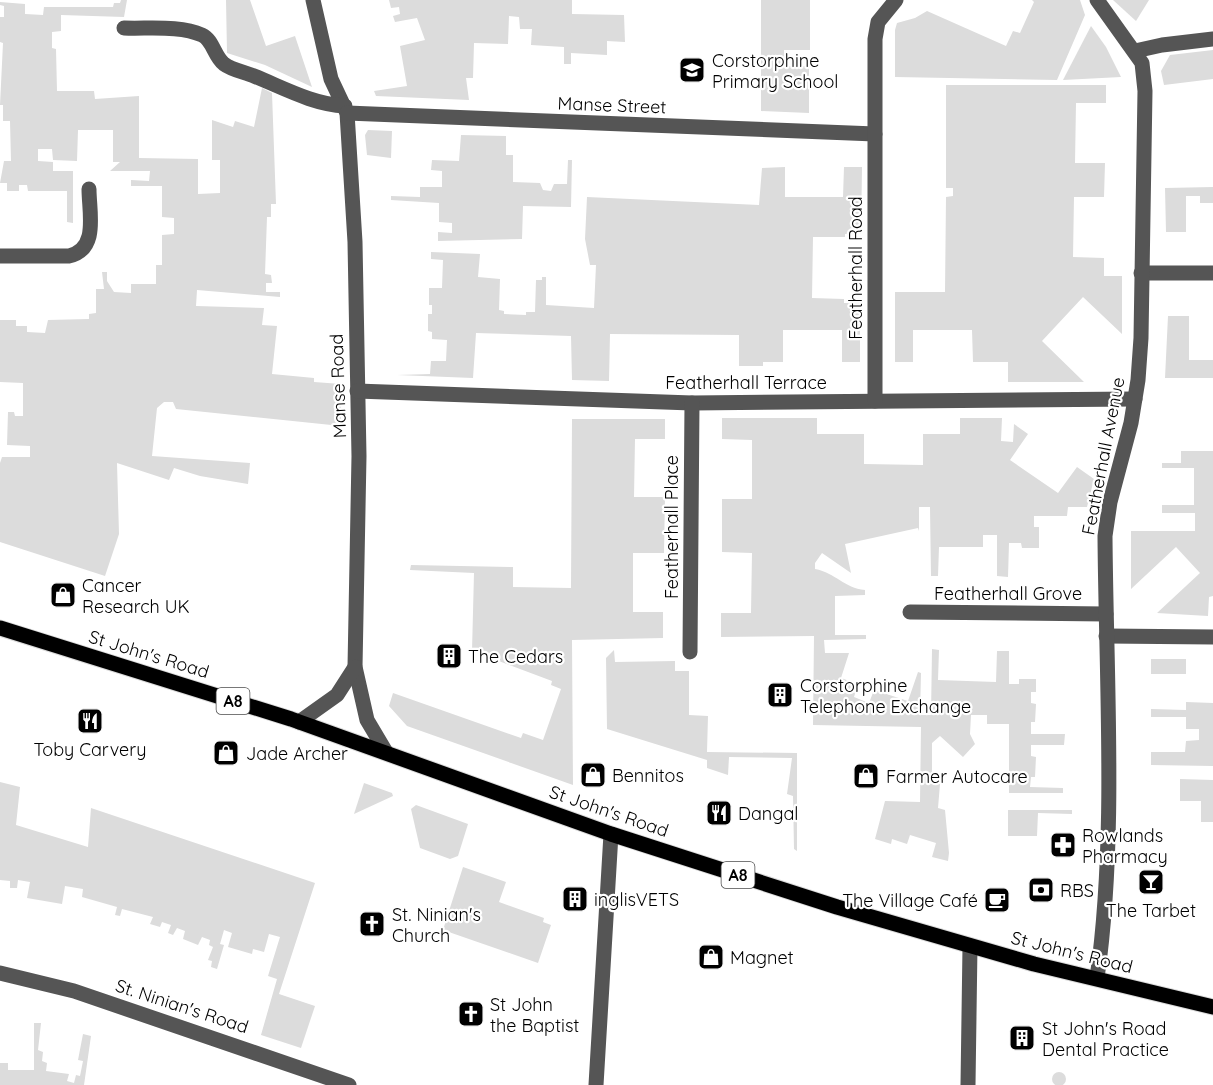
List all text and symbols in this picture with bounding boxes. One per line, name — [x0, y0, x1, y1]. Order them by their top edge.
place label: Corstorphine Primary School — [712, 49, 838, 93]
school or university icon: Corstorphine Primary School — [677, 55, 707, 85]
street label: Manse Street — [557, 92, 667, 118]
street label: Featherhall Road — [844, 196, 867, 340]
street label: Manse Road — [325, 333, 351, 439]
street label: Featherhall Terrace — [665, 371, 827, 394]
street label: Featherhall Avenue — [1076, 375, 1130, 537]
street label: Featherhall Place — [660, 455, 683, 599]
place label: Cancer Research UK — [82, 574, 190, 618]
shop icon: Cancer Research UK — [48, 580, 78, 610]
street label: Featherhall Grove — [934, 582, 1082, 605]
street label: St John's Road — [86, 625, 212, 683]
building icon: The Cedars — [434, 641, 464, 671]
place label: The Cedars — [468, 645, 563, 668]
place label: Corstorphine Telephone Exchange — [800, 674, 971, 718]
building icon: Corstorphine Telephone Exchange — [765, 680, 795, 710]
road number: A8 — [216, 688, 250, 714]
restaurant icon: Toby Carvery — [75, 706, 105, 736]
place label: Toby Carvery — [34, 738, 146, 761]
shop icon: Jade Archer — [211, 738, 241, 768]
place label: Jade Archer — [246, 742, 348, 765]
shop icon: Bennitos — [578, 760, 608, 790]
shop icon: Farmer Autocare — [851, 761, 881, 791]
place label: Bennitos — [612, 764, 684, 787]
place label: Farmer Autocare — [886, 765, 1028, 788]
street label: St John's Road — [546, 780, 672, 842]
restaurant icon: Dangal — [704, 798, 734, 828]
place label: Dangal — [738, 802, 798, 825]
place label: Rowlands Pharmacy — [1082, 824, 1168, 868]
pharmacy icon: Rowlands Pharmacy — [1048, 830, 1078, 860]
road number: A8 — [722, 862, 754, 888]
bar icon: The Tarbet — [1136, 867, 1166, 897]
bank icon: RBS — [1026, 875, 1056, 905]
place label: RBS — [1060, 879, 1094, 902]
building icon: inglisVETS — [560, 884, 590, 914]
cafe icon: The Village Café — [982, 885, 1012, 915]
place label: inglisVETS — [594, 888, 679, 911]
place label: The Village Café — [842, 889, 978, 912]
place label: The Tarbet — [1106, 899, 1196, 922]
place label: St. Ninian's Church — [392, 903, 481, 947]
church icon: St. Ninian's Church — [357, 909, 387, 939]
street label: St John's Road — [1009, 926, 1135, 978]
shop icon: Magnet — [696, 942, 726, 972]
place label: Magnet — [730, 946, 794, 969]
street label: St. Ninian's Road — [113, 974, 251, 1038]
place label: St John the Baptist — [490, 993, 579, 1037]
church icon: St John the Baptist — [456, 999, 486, 1029]
place label: St John's Road Dental Practice — [1042, 1017, 1169, 1061]
building icon: St John's Road Dental Practice — [1007, 1023, 1037, 1053]

